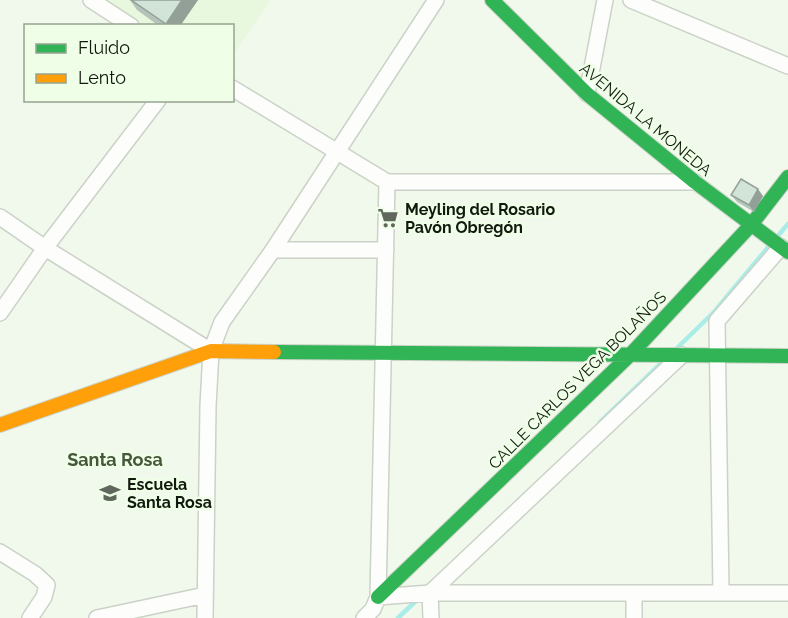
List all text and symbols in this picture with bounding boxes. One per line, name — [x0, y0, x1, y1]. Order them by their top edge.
legend — [24, 24, 234, 102]
text: Fluido — [78, 37, 130, 58]
street label: AVENIDA LA MONEDA — [576, 59, 715, 180]
text: Lento — [78, 67, 126, 88]
place label: Meyling del Rosario Pavón Obregón — [405, 200, 555, 237]
supermarket icon: Meyling del Rosario Pavón Obregón — [376, 206, 400, 230]
street label: CALLE CARLOS VEGA BOLAÑOS — [484, 287, 670, 473]
district label: Santa Rosa — [67, 449, 163, 470]
place label: Escuela Santa Rosa — [127, 475, 212, 512]
school or university icon: Escuela Santa Rosa — [98, 481, 122, 505]

